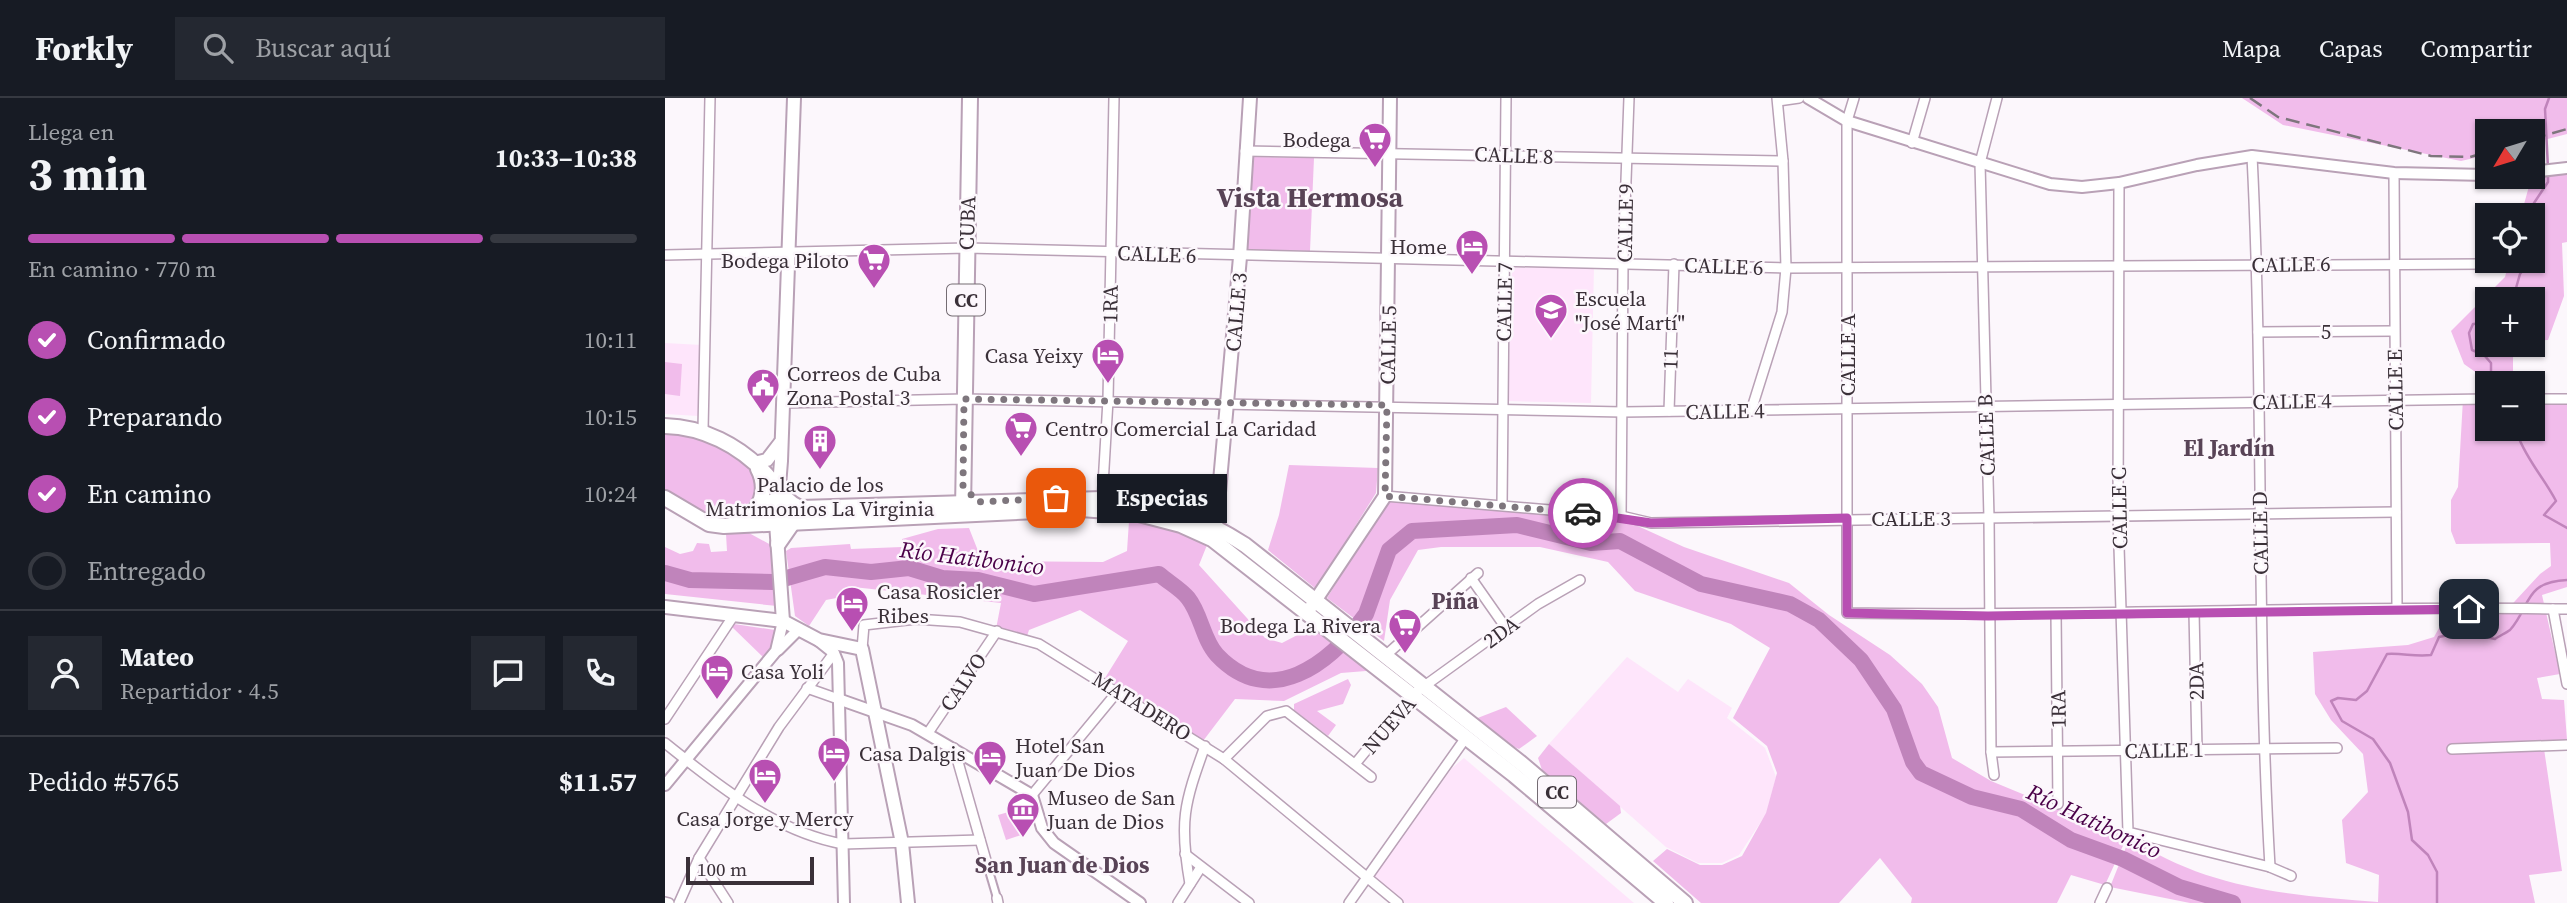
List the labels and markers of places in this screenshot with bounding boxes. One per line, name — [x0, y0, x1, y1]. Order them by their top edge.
supermarket icon: Bodega — [1356, 120, 1394, 169]
place label: Bodega — [1282, 125, 1351, 154]
hotel icon: Home — [1453, 227, 1491, 276]
place label: Home — [1390, 232, 1447, 261]
supermarket icon: Bodega Piloto — [855, 241, 893, 290]
place label: Bodega Piloto — [721, 246, 849, 275]
place label: Escuela "José Martí" — [1575, 284, 1685, 337]
school or university icon: Escuela "José Martí" — [1532, 291, 1570, 340]
hotel icon: Casa Yeixy — [1089, 336, 1127, 385]
place label: Casa Yeixy — [985, 341, 1083, 370]
place label: Correos de Cuba Zona Postal 3 — [787, 359, 941, 412]
public building icon: Correos de Cuba Zona Postal 3 — [744, 366, 782, 415]
supermarket icon: Centro Comercial La Caridad — [1002, 409, 1040, 458]
place label: Centro Comercial La Caridad — [1045, 414, 1316, 443]
building icon: Palacio de los Matrimonios La Virginia — [801, 422, 839, 471]
pin — [1026, 468, 1086, 528]
place label: Palacio de los Matrimonios La Virginia — [706, 470, 935, 523]
callout: Especias — [1098, 474, 1227, 522]
place label: Casa Rosicler Ribes — [877, 577, 1002, 630]
pin — [2439, 579, 2499, 639]
hotel icon: Casa Rosicler Ribes — [833, 584, 871, 633]
supermarket icon: Bodega La Rivera — [1386, 606, 1424, 655]
place label: Bodega La Rivera — [1220, 611, 1381, 640]
hotel icon: Casa Yoli — [698, 652, 736, 701]
place label: Casa Yoli — [741, 657, 824, 686]
place label: Hotel San Juan De Dios — [1014, 731, 1135, 784]
hotel icon: Casa Dalgis — [815, 734, 853, 783]
hotel icon: Hotel San Juan De Dios — [971, 738, 1009, 787]
place label: Casa Dalgis — [859, 739, 966, 768]
hotel icon: Casa Jorge y Mercy — [746, 756, 784, 805]
place label: Museo de San Juan de Dios — [1046, 783, 1176, 836]
museum icon: Museo de San Juan de Dios — [1004, 790, 1042, 839]
place label: Casa Jorge y Mercy — [676, 804, 854, 833]

